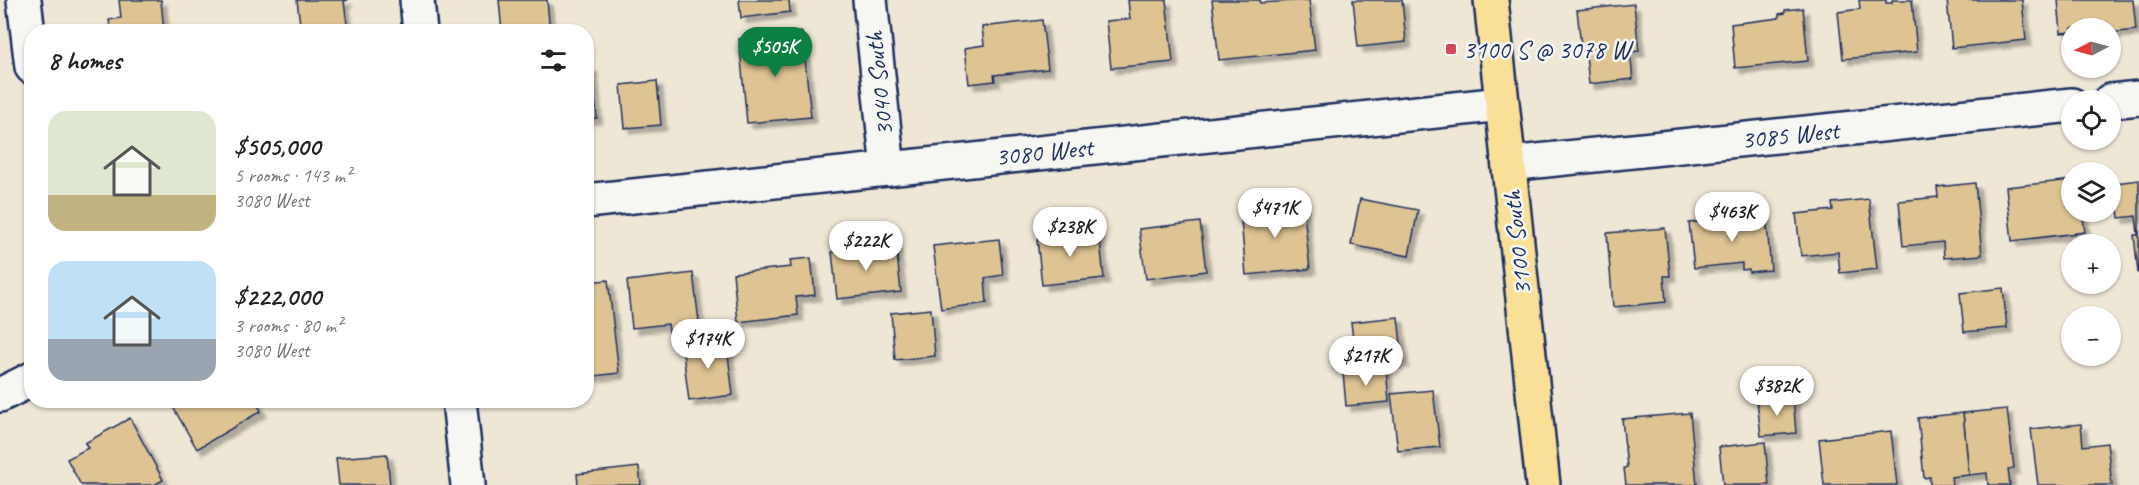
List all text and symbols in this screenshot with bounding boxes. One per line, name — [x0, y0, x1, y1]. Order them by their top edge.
north arrow — [2061, 18, 2121, 78]
map controls — [2061, 18, 2121, 366]
pin: $505K — [733, 27, 817, 78]
street label: 3040 South — [857, 29, 901, 138]
place label: 3100 S @ 3078 W — [1463, 33, 1634, 66]
text: $505K — [752, 34, 798, 59]
marker: 3100 S @ 3078 W — [1444, 42, 1458, 56]
text: 8 homes — [48, 44, 121, 77]
icon: filters — [537, 44, 570, 77]
button: locate — [2061, 90, 2121, 150]
street label: 3085 West — [1740, 113, 1843, 157]
text: $505,000 — [234, 130, 320, 163]
street label: 3080 West — [994, 130, 1097, 174]
icon: home — [96, 135, 168, 207]
button: layers — [2061, 162, 2121, 222]
text: 5 rooms · 143 m² — [234, 163, 351, 188]
text: 3080 West — [234, 188, 309, 213]
pin: $471K — [1233, 188, 1317, 239]
street label: 3100 South — [1495, 188, 1539, 297]
pin: $463K — [1690, 192, 1774, 243]
text: $471K — [1252, 195, 1298, 220]
text: $463K — [1709, 199, 1755, 224]
pin: $238K — [1028, 207, 1112, 258]
text: $238K — [1047, 214, 1093, 239]
pin: $222K — [824, 221, 908, 272]
text: $222K — [843, 228, 889, 253]
button: + — [2061, 234, 2121, 294]
text: $222,000 — [234, 280, 321, 313]
icon: home — [96, 285, 168, 357]
button: − — [2061, 306, 2121, 366]
text: 3 rooms · 80 m² — [234, 313, 342, 338]
pin: $174K — [666, 319, 750, 370]
text: $174K — [685, 326, 731, 351]
pin: $217K — [1324, 336, 1408, 387]
text: 3080 West — [234, 338, 309, 363]
text: $217K — [1343, 343, 1389, 368]
pin: $382K — [1735, 366, 1819, 417]
text: $382K — [1754, 373, 1800, 398]

